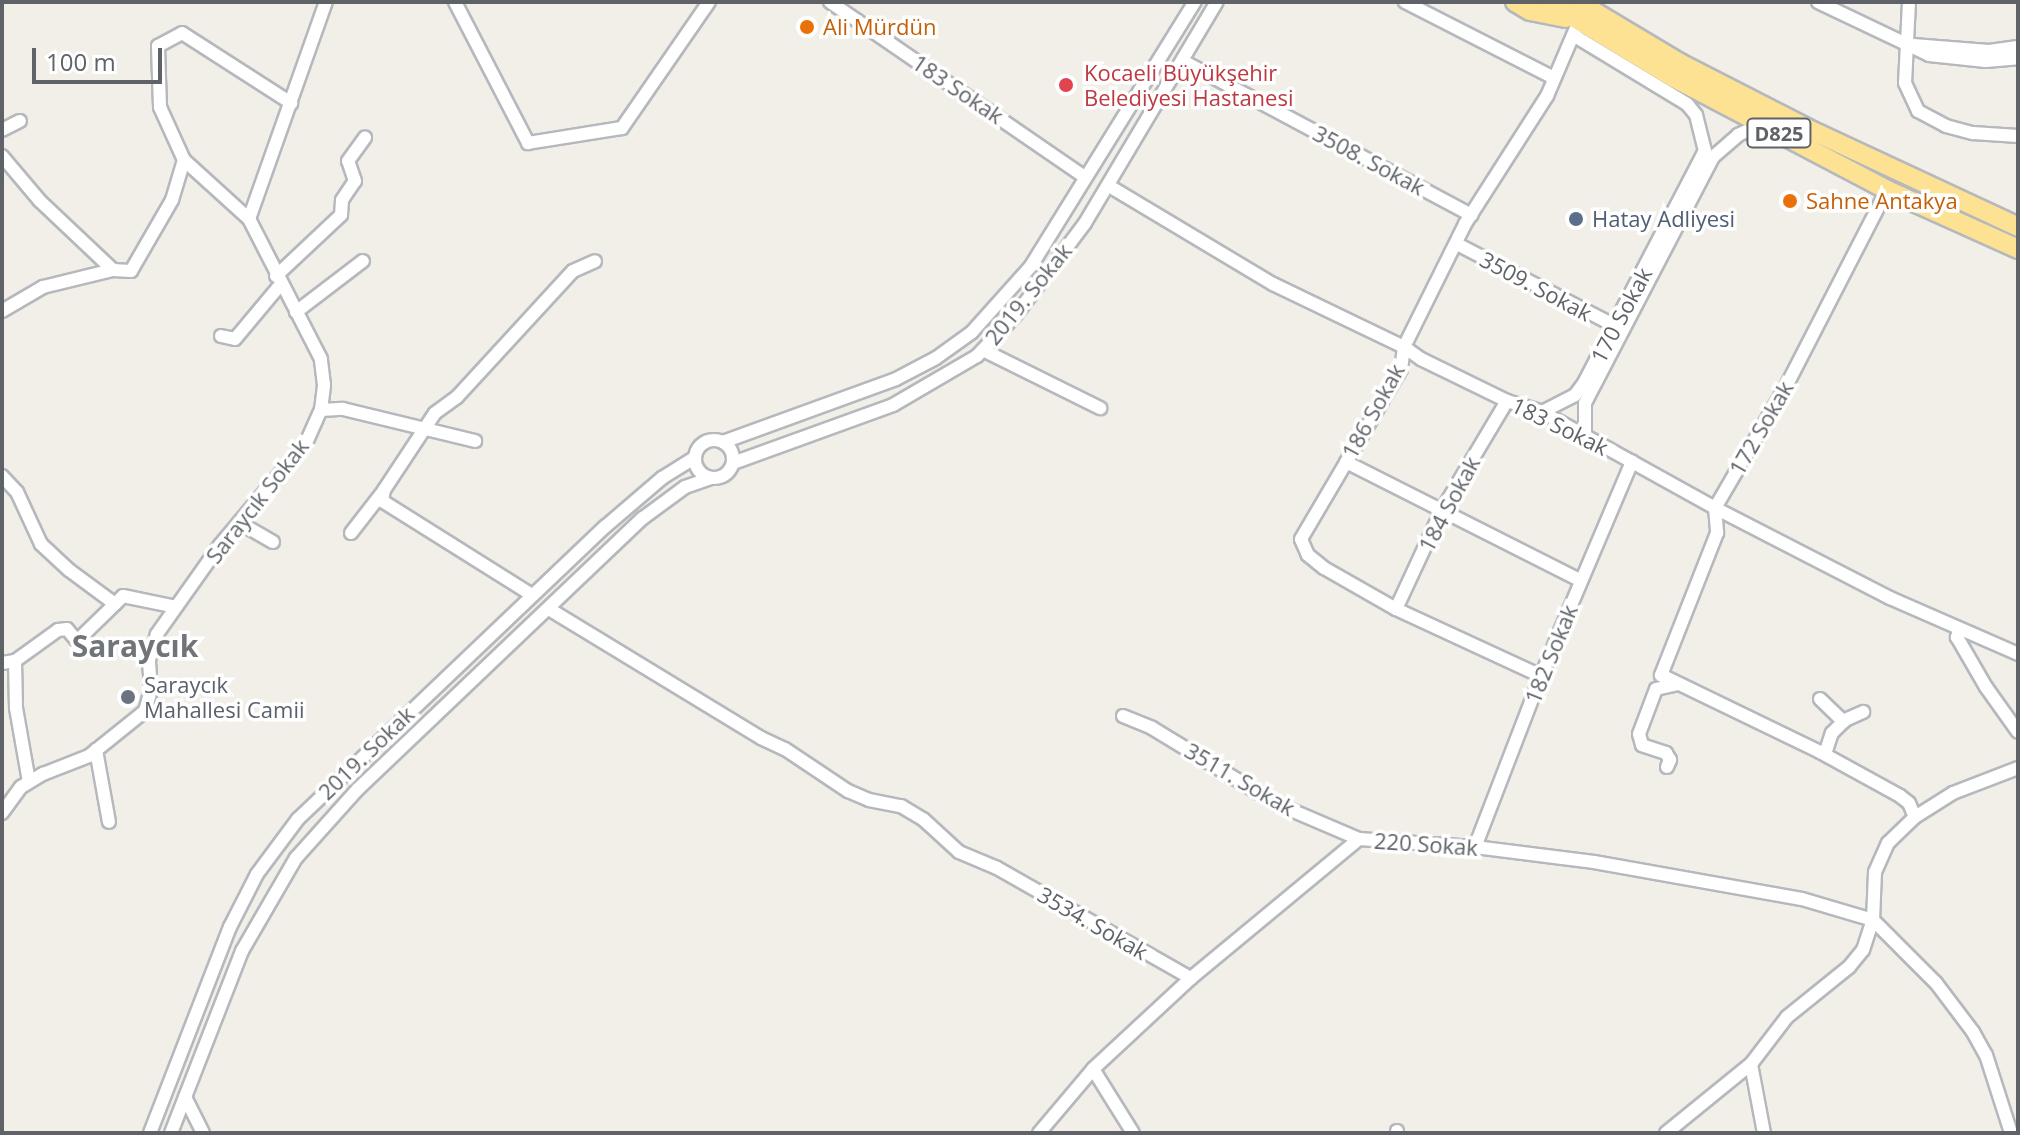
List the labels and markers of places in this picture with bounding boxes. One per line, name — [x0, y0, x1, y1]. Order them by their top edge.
place label: Ali Mürdün — [823, 14, 936, 40]
marker: Ali Mürdün — [798, 18, 816, 36]
place label: Kocaeli Büyükşehir Belediyesi Hastanesi — [1084, 59, 1293, 110]
marker: Kocaeli Büyükşehir Belediyesi Hastanesi — [1055, 74, 1077, 96]
place label: Sahne Antakya — [1806, 188, 1958, 214]
marker: Sahne Antakya — [1781, 192, 1799, 210]
place label: Hatay Adliyesi — [1592, 206, 1735, 232]
marker: Hatay Adliyesi — [1567, 210, 1585, 228]
place label: Saraycık Mahallesi Camii — [144, 671, 304, 722]
marker: Saraycık Mahallesi Camii — [119, 688, 137, 706]

